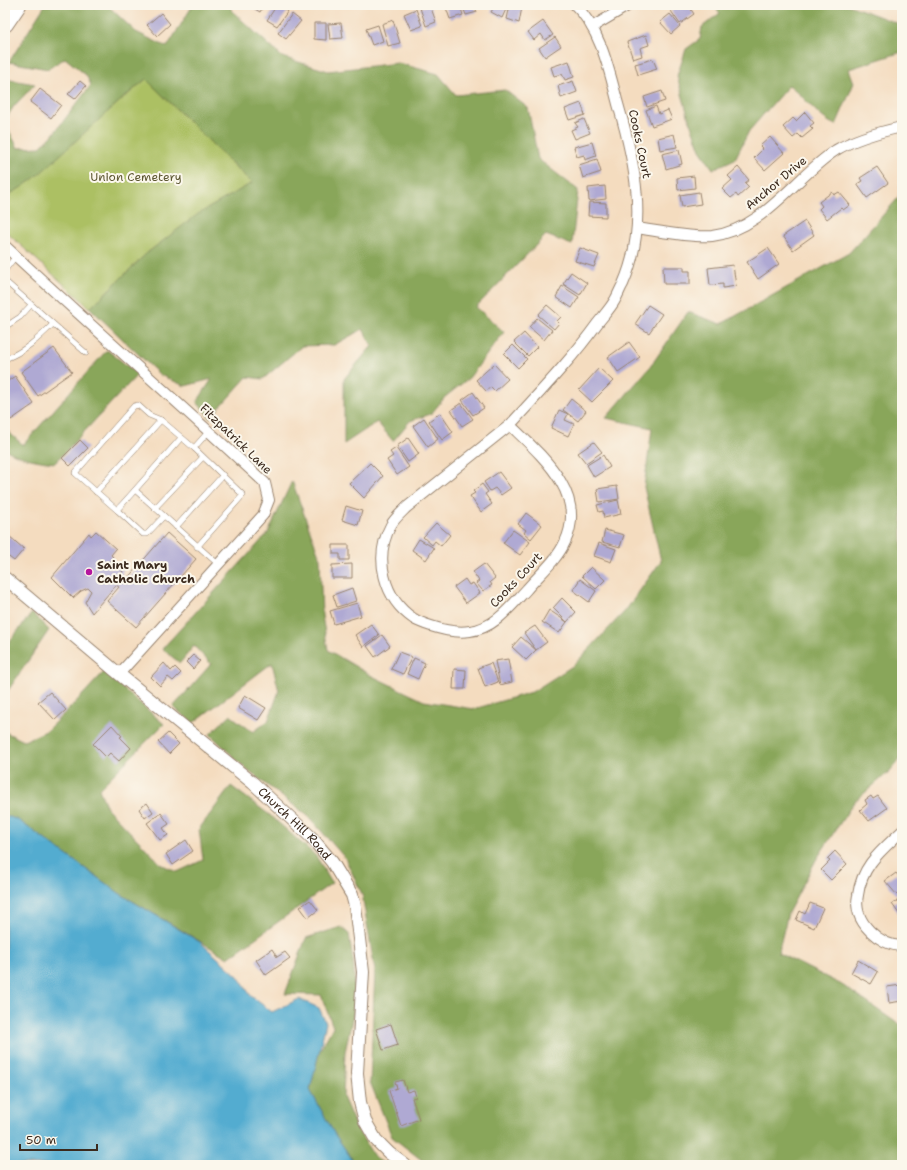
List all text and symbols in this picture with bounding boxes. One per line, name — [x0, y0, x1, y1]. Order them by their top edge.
street label: Cooks Court — [625, 108, 655, 180]
street label: Anchor Drive — [742, 153, 810, 213]
park label: Union Cemetery — [90, 169, 182, 185]
street label: Fitzpatrick Lane — [196, 400, 276, 478]
street label: Cooks Court — [486, 549, 546, 611]
place label: Saint Mary Catholic Church — [97, 557, 195, 587]
marker: Saint Mary Catholic Church — [84, 567, 94, 577]
street label: Church Hill Road — [255, 784, 335, 864]
scale bar — [20, 1126, 97, 1152]
text: 50 m — [26, 1132, 56, 1148]

